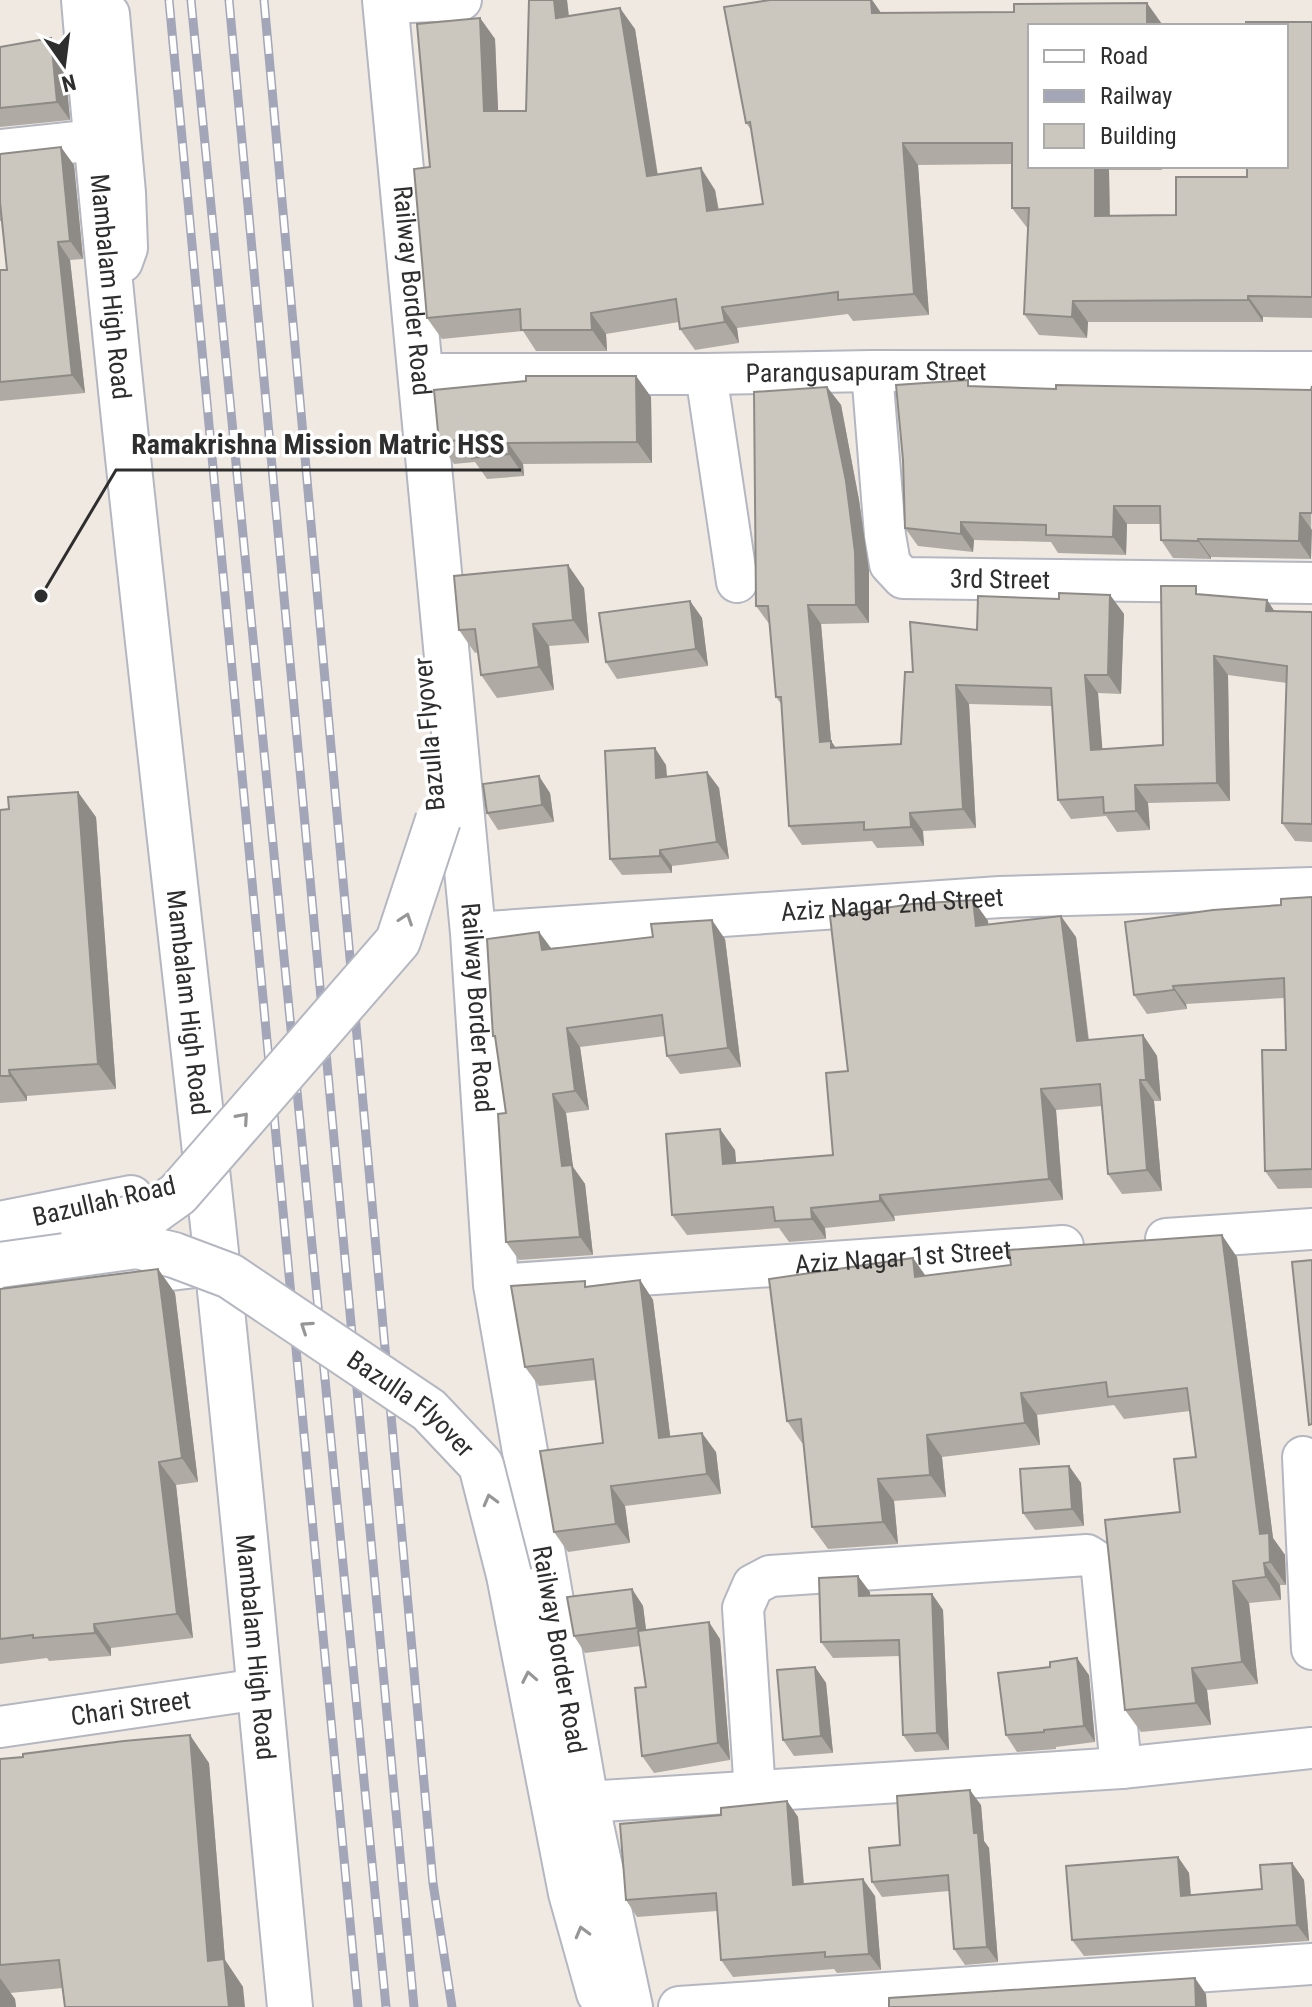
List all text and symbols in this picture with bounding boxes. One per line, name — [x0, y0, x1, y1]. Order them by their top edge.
north arrow — [24, 24, 104, 104]
legend — [1028, 24, 1288, 168]
text: Road — [1100, 42, 1148, 70]
text: N — [59, 69, 78, 97]
text: Railway — [1100, 82, 1172, 110]
text: Building — [1100, 122, 1177, 150]
street label: Mambalam High Road — [85, 173, 137, 401]
street label: Railway Border Road — [388, 185, 437, 397]
street label: Parangusapuram Street — [745, 356, 986, 388]
callout: Ramakrishna Mission Matric HSS — [116, 418, 521, 470]
text: Ramakrishna Mission Matric HSS — [131, 428, 505, 461]
street label: 3rd Street — [950, 564, 1050, 595]
street label: Bazulla Flyover — [407, 656, 451, 812]
street label: Aziz Nagar 2nd Street — [780, 882, 1004, 927]
street label: Mambalam High Road — [161, 888, 216, 1117]
street label: Railway Border Road — [455, 901, 500, 1114]
one-way arrow — [397, 912, 413, 926]
one-way arrow — [233, 1113, 247, 1128]
street label: Bazullah Road — [30, 1170, 178, 1232]
street label: Aziz Nagar 1st Street — [794, 1235, 1012, 1279]
one-way arrow — [300, 1322, 314, 1337]
street label: Bazulla Flyover — [342, 1344, 480, 1463]
one-way arrow — [482, 1493, 499, 1507]
street label: Mambalam High Road — [230, 1533, 281, 1761]
street label: Railway Border Road — [527, 1543, 592, 1756]
one-way arrow — [522, 1670, 539, 1684]
street label: Chari Street — [69, 1684, 192, 1731]
one-way arrow — [575, 1925, 591, 1939]

